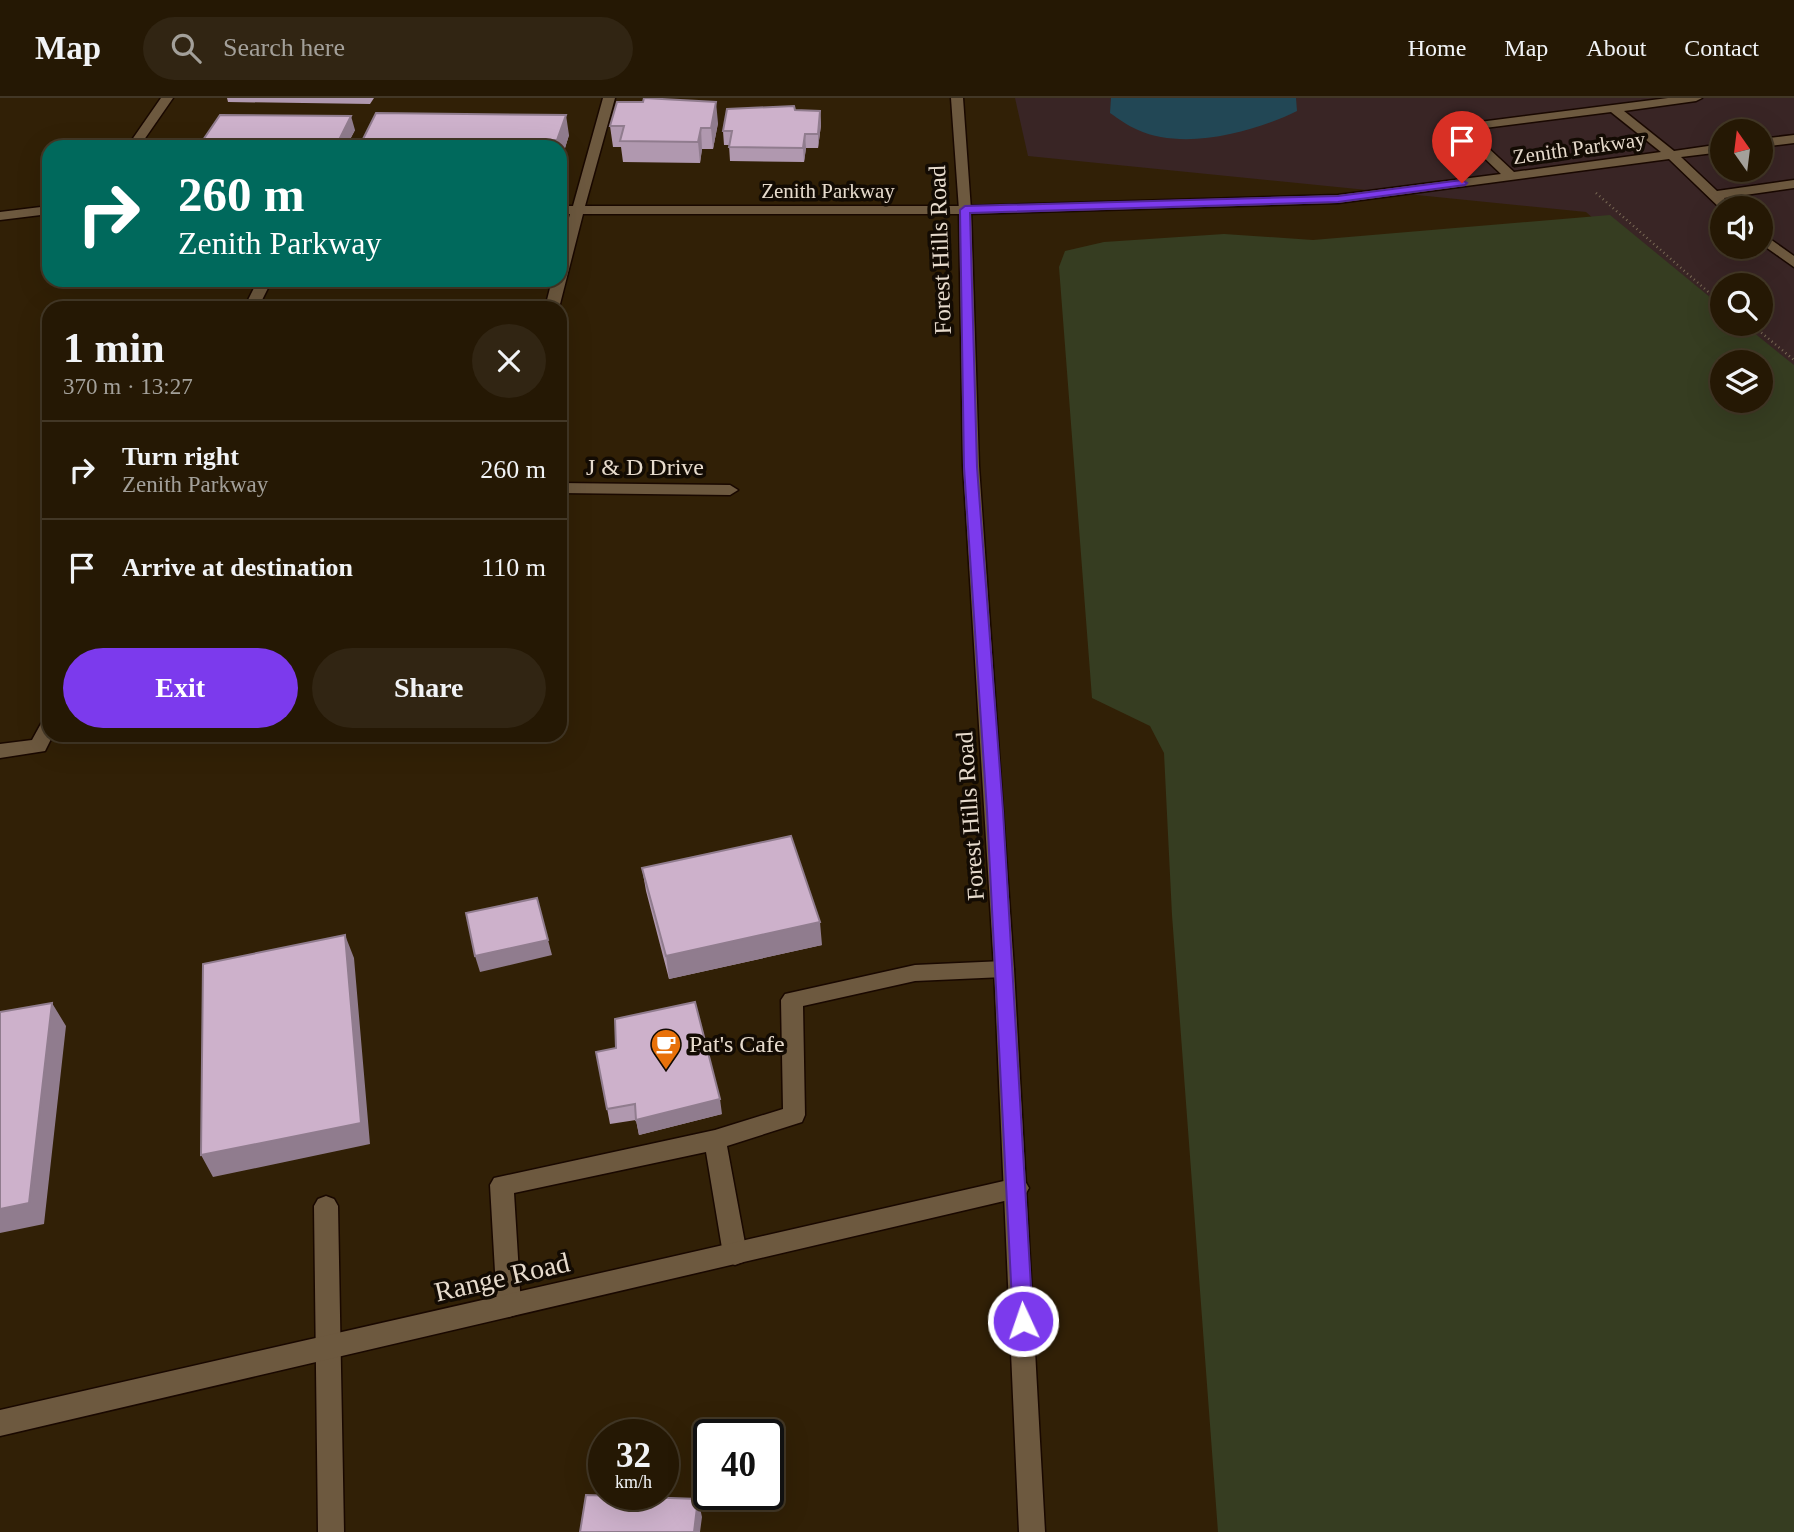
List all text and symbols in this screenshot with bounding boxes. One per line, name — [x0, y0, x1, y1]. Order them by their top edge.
search box — [143, 17, 633, 80]
icon: search — [167, 29, 205, 67]
text: Map — [35, 30, 101, 66]
text: Search here — [223, 33, 345, 62]
text: Home — [1408, 35, 1466, 61]
text: Map — [1504, 35, 1548, 61]
text: About — [1586, 35, 1646, 61]
text: Contact — [1684, 35, 1759, 61]
pin — [1432, 111, 1492, 183]
north arrow — [1710, 119, 1773, 182]
map controls — [1710, 119, 1773, 413]
icon: arrive — [1443, 122, 1481, 160]
street label: Zenith Parkway — [1511, 127, 1647, 169]
street label: Forest Hills Road — [924, 165, 956, 335]
text: 260 m — [178, 167, 305, 222]
icon: right — [63, 168, 154, 259]
street label: Zenith Parkway — [761, 179, 895, 203]
button: sound — [1710, 196, 1773, 259]
text: Zenith Parkway — [178, 225, 382, 261]
button: search — [1710, 273, 1773, 336]
button: close — [472, 324, 546, 398]
text: 1 min — [63, 325, 165, 371]
button: layers — [1710, 350, 1773, 413]
text: 370 m · 13:27 — [63, 374, 193, 399]
text: Turn right — [122, 442, 239, 471]
icon: right — [63, 451, 101, 489]
street label: J & D Drive — [586, 454, 704, 480]
text: 260 m — [480, 455, 546, 484]
text: Zenith Parkway — [122, 472, 268, 497]
icon: arrive — [63, 549, 101, 587]
text: Arrive at destination — [122, 553, 353, 582]
text: 110 m — [481, 553, 546, 582]
button: Exit — [63, 648, 298, 728]
button: Share — [312, 648, 546, 728]
street label: Forest Hills Road — [951, 731, 989, 901]
cafe icon: Pat's Cafe — [649, 1027, 683, 1071]
place label: Pat's Cafe — [689, 1031, 785, 1057]
street label: Range Road — [431, 1246, 573, 1308]
position arrow — [986, 1284, 1060, 1358]
speed limit sign: 40 — [693, 1419, 784, 1510]
text: 32 — [616, 1436, 651, 1475]
text: km/h — [615, 1472, 652, 1492]

